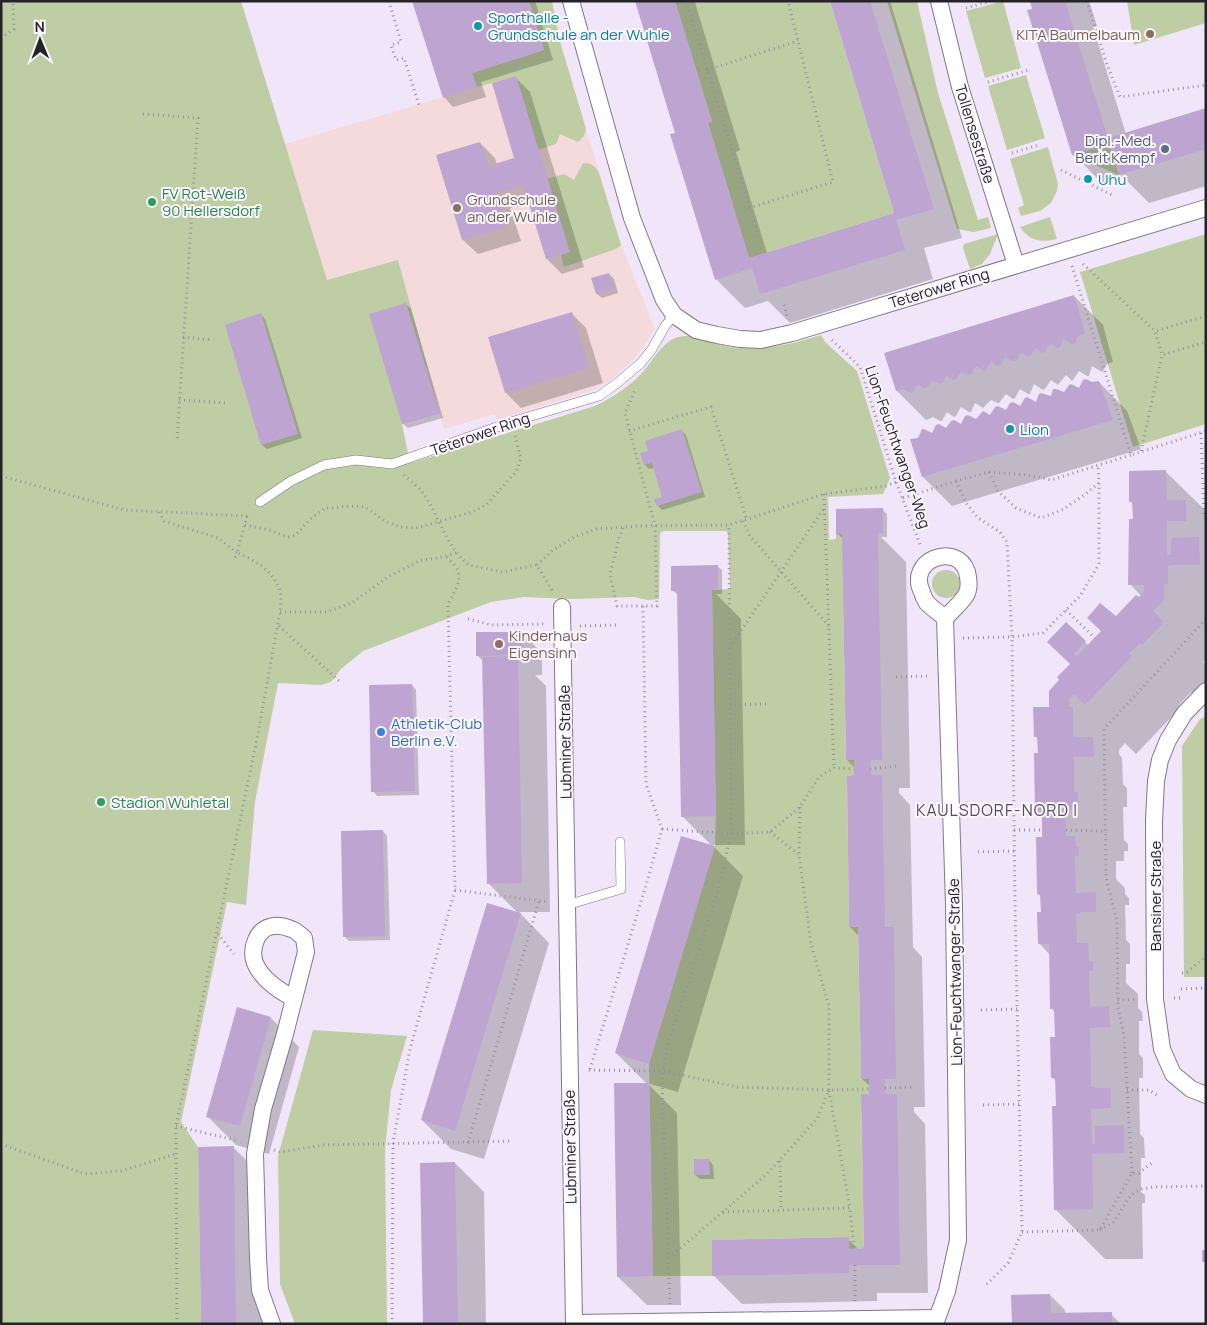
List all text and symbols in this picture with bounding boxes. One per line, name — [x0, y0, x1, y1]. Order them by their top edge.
place label: Sporthalle - Grundschule an der Wuhle — [488, 7, 670, 45]
north arrow — [15, 15, 65, 65]
text: N — [35, 17, 45, 36]
marker: Sporthalle - Grundschule an der Wuhle — [472, 20, 484, 32]
place label: KITA Baumelbaum — [1016, 24, 1140, 45]
marker: KITA Baumelbaum — [1144, 28, 1156, 40]
street label: Tollensestraße — [950, 82, 1000, 186]
place label: Dipl.-Med. Berit Kempf — [1075, 130, 1156, 168]
marker: Dipl.-Med. Berit Kempf — [1159, 143, 1171, 155]
place label: Uhu — [1098, 169, 1126, 190]
marker: Uhu — [1082, 173, 1094, 185]
place label: FV Rot-Weiß 90 Hellersdorf — [162, 183, 260, 221]
place label: Grundschule an der Wuhle — [467, 189, 557, 227]
marker: FV Rot-Weiß 90 Hellersdorf — [146, 196, 158, 208]
marker: Grundschule an der Wuhle — [451, 202, 463, 214]
street label: Teterower Ring — [886, 263, 992, 313]
street label: Lion-Feuchtwanger-Weg — [860, 363, 936, 531]
street label: Teterower Ring — [427, 407, 533, 461]
place label: Lion — [1020, 419, 1049, 440]
marker: Lion — [1004, 423, 1016, 435]
place label: Kinderhaus Eigensinn — [509, 625, 587, 663]
marker: Kinderhaus Eigensinn — [493, 638, 505, 650]
street label: Lubminer Straße — [554, 685, 576, 799]
place label: Athletik-Club Berlin e.V. — [391, 713, 482, 751]
marker: Athletik-Club Berlin e.V. — [375, 726, 387, 738]
place label: Stadion Wuhletal — [111, 792, 229, 813]
marker: Stadion Wuhletal — [95, 796, 107, 808]
district label: KAULSDORF-NORD I — [916, 799, 1078, 821]
street label: Bansiner Straße — [1145, 841, 1166, 951]
street label: Lion-Feuchtwanger-Straße — [943, 878, 967, 1066]
street label: Lubminer Straße — [559, 1090, 581, 1204]

